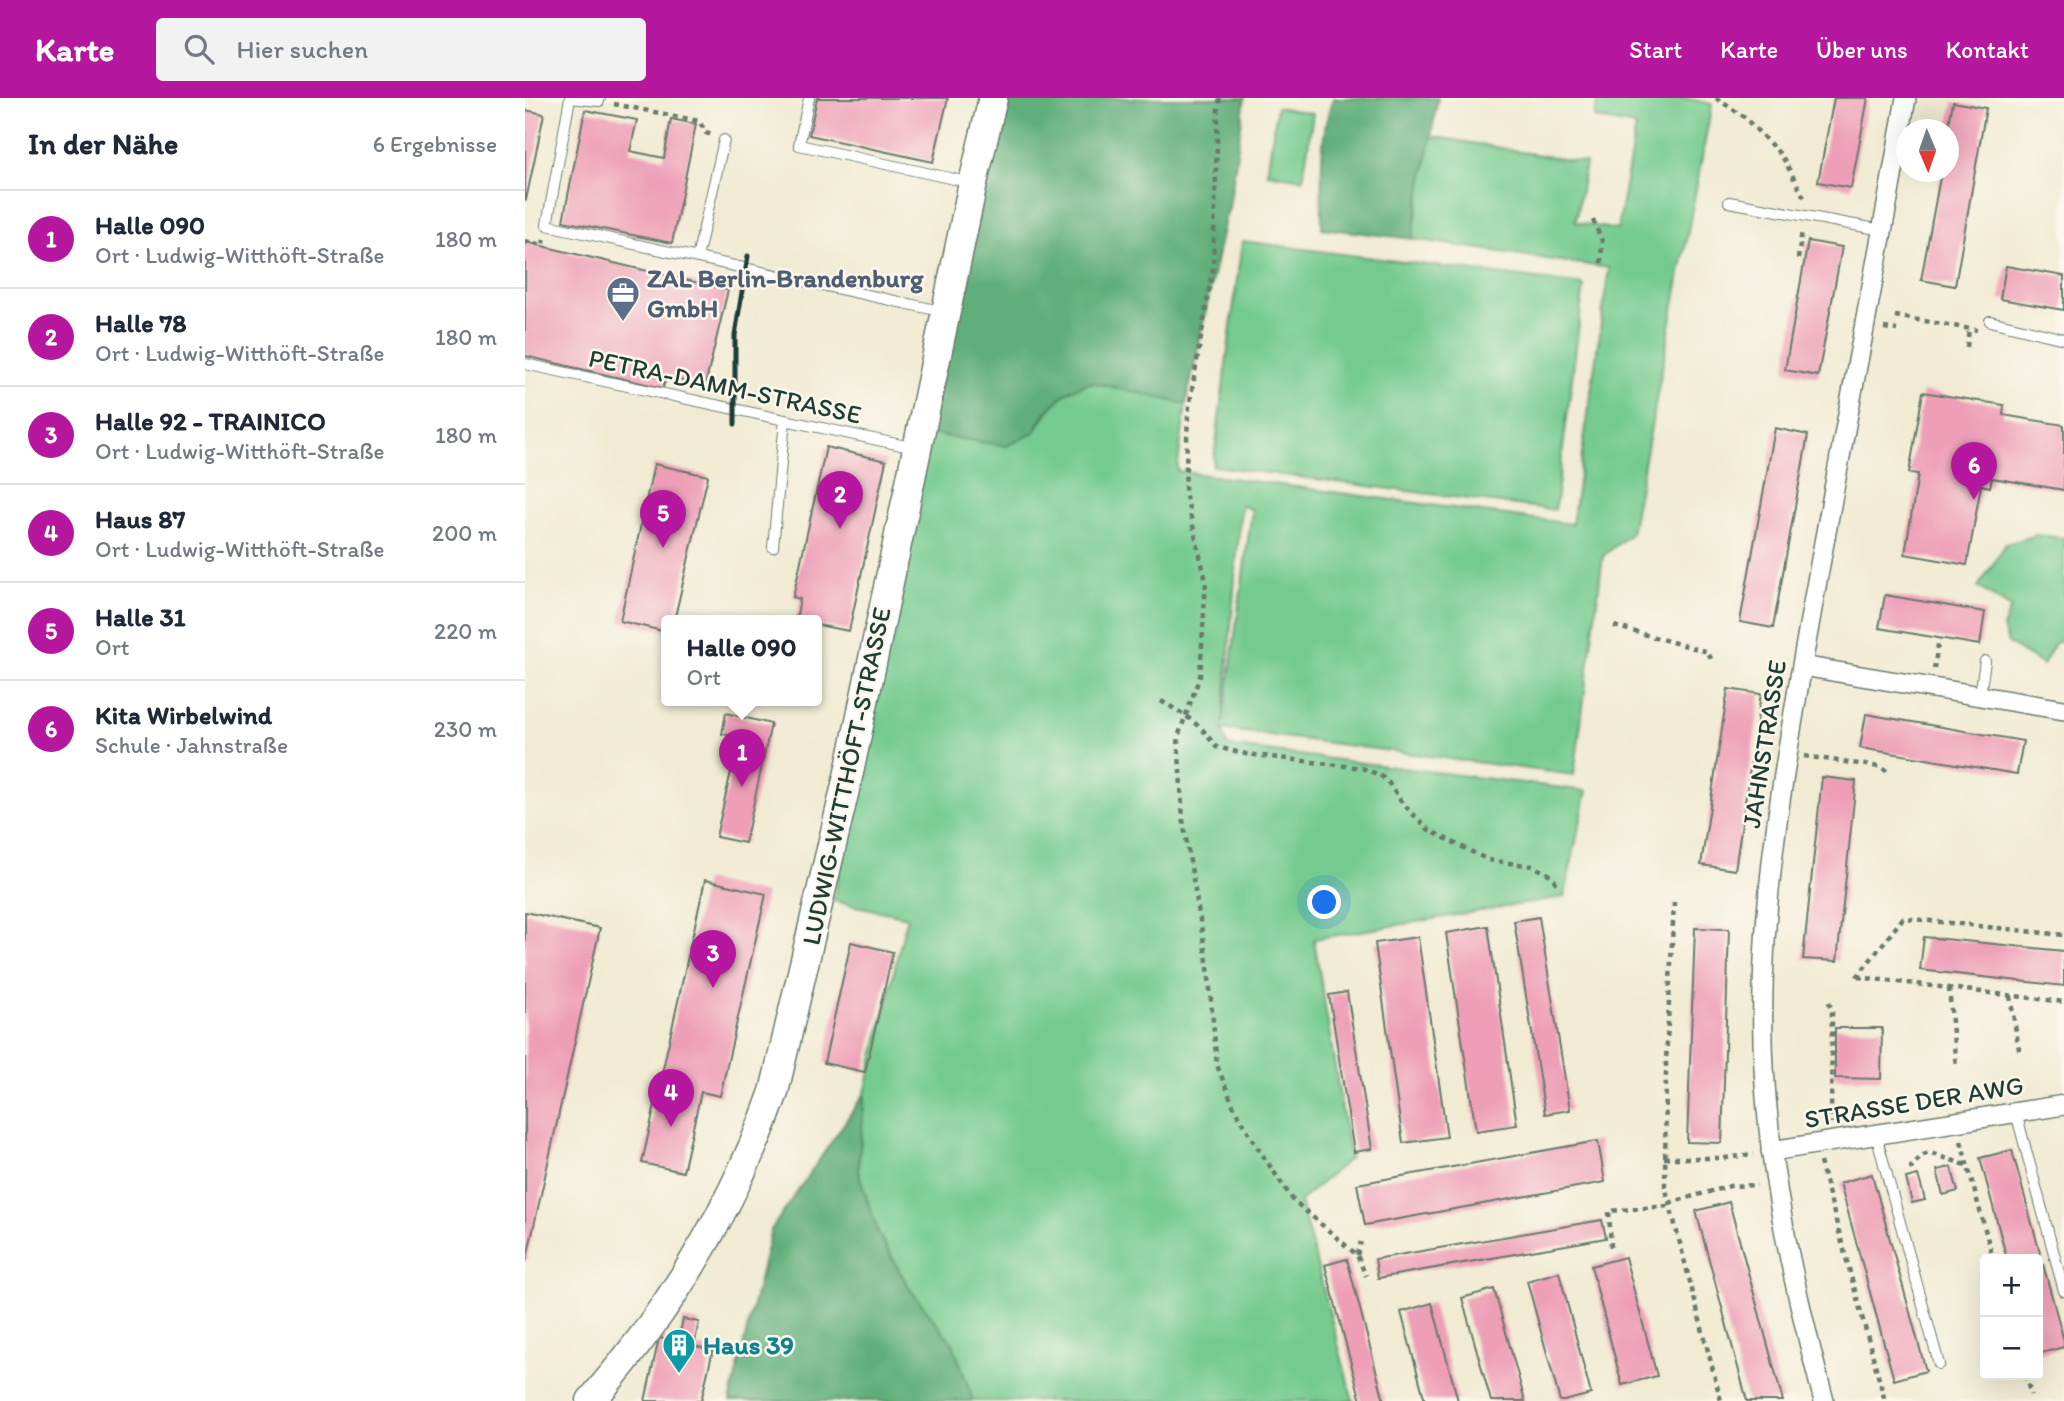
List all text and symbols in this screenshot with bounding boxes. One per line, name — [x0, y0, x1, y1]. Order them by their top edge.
search box — [156, 18, 646, 81]
text: Karte — [35, 30, 114, 69]
icon: search — [180, 30, 218, 68]
text: Hier suchen — [236, 33, 368, 65]
text: Start — [1629, 35, 1682, 64]
text: Karte — [1720, 35, 1778, 64]
text: Über uns — [1816, 35, 1908, 64]
text: Kontakt — [1946, 35, 2029, 64]
north arrow — [1896, 119, 1959, 182]
text: In der Nähe — [28, 125, 178, 162]
text: 6 Ergebnisse — [373, 130, 497, 158]
text: Halle 090 — [95, 209, 205, 241]
text: 1 — [46, 225, 56, 253]
text: 180 m — [435, 225, 497, 253]
text: Ort · Ludwig-Witthöft-Straße — [95, 241, 385, 269]
place label: ZAL Berlin-Brandenburg GmbH — [647, 262, 924, 324]
office icon: ZAL Berlin-Brandenburg GmbH — [604, 274, 642, 323]
text: Halle 78 — [95, 307, 187, 339]
text: 2 — [45, 323, 57, 351]
text: 180 m — [435, 323, 497, 351]
text: Ort · Ludwig-Witthöft-Straße — [95, 339, 385, 367]
street label: PETRA-DAMM-STRASSE — [586, 341, 864, 431]
text: Halle 92 - TRAINICO — [95, 405, 326, 437]
text: 3 — [45, 421, 57, 449]
text: 180 m — [435, 421, 497, 449]
text: Ort · Ludwig-Witthöft-Straße — [95, 437, 385, 465]
pin: 6 — [1951, 442, 1997, 500]
pin: 2 — [817, 471, 863, 529]
pin: 5 — [640, 490, 686, 548]
text: Haus 87 — [95, 503, 185, 535]
text: 4 — [44, 519, 58, 547]
text: 200 m — [432, 519, 497, 547]
text: Ort · Ludwig-Witthöft-Straße — [95, 535, 385, 563]
text: Halle 31 — [95, 601, 186, 633]
street label: LUDWIG-WITTHÖFT-STRASSE — [794, 604, 898, 948]
popup — [661, 615, 822, 706]
text: 5 — [45, 617, 57, 645]
text: 220 m — [434, 617, 497, 645]
text: Halle 090 — [686, 631, 797, 663]
text: Ort — [95, 633, 129, 661]
street label: JAHNSTRASSE — [1735, 658, 1793, 830]
text: Ort — [686, 663, 721, 691]
text: Kita Wirbelwind — [95, 699, 272, 731]
text: 6 — [45, 715, 57, 743]
text: 230 m — [434, 715, 497, 743]
pin: 1 — [719, 729, 765, 787]
text: Schule · Jahnstraße — [95, 731, 288, 759]
your location — [1307, 885, 1341, 919]
pin: 3 — [690, 930, 736, 988]
pin: 4 — [648, 1069, 694, 1127]
street label: STRASSE DER AWG — [1802, 1069, 2026, 1135]
map controls — [1980, 1254, 2043, 1380]
button: + — [1980, 1254, 2043, 1317]
button: − — [1980, 1317, 2043, 1380]
building icon: Haus 39 — [660, 1326, 698, 1375]
place label: Haus 39 — [703, 1329, 794, 1361]

